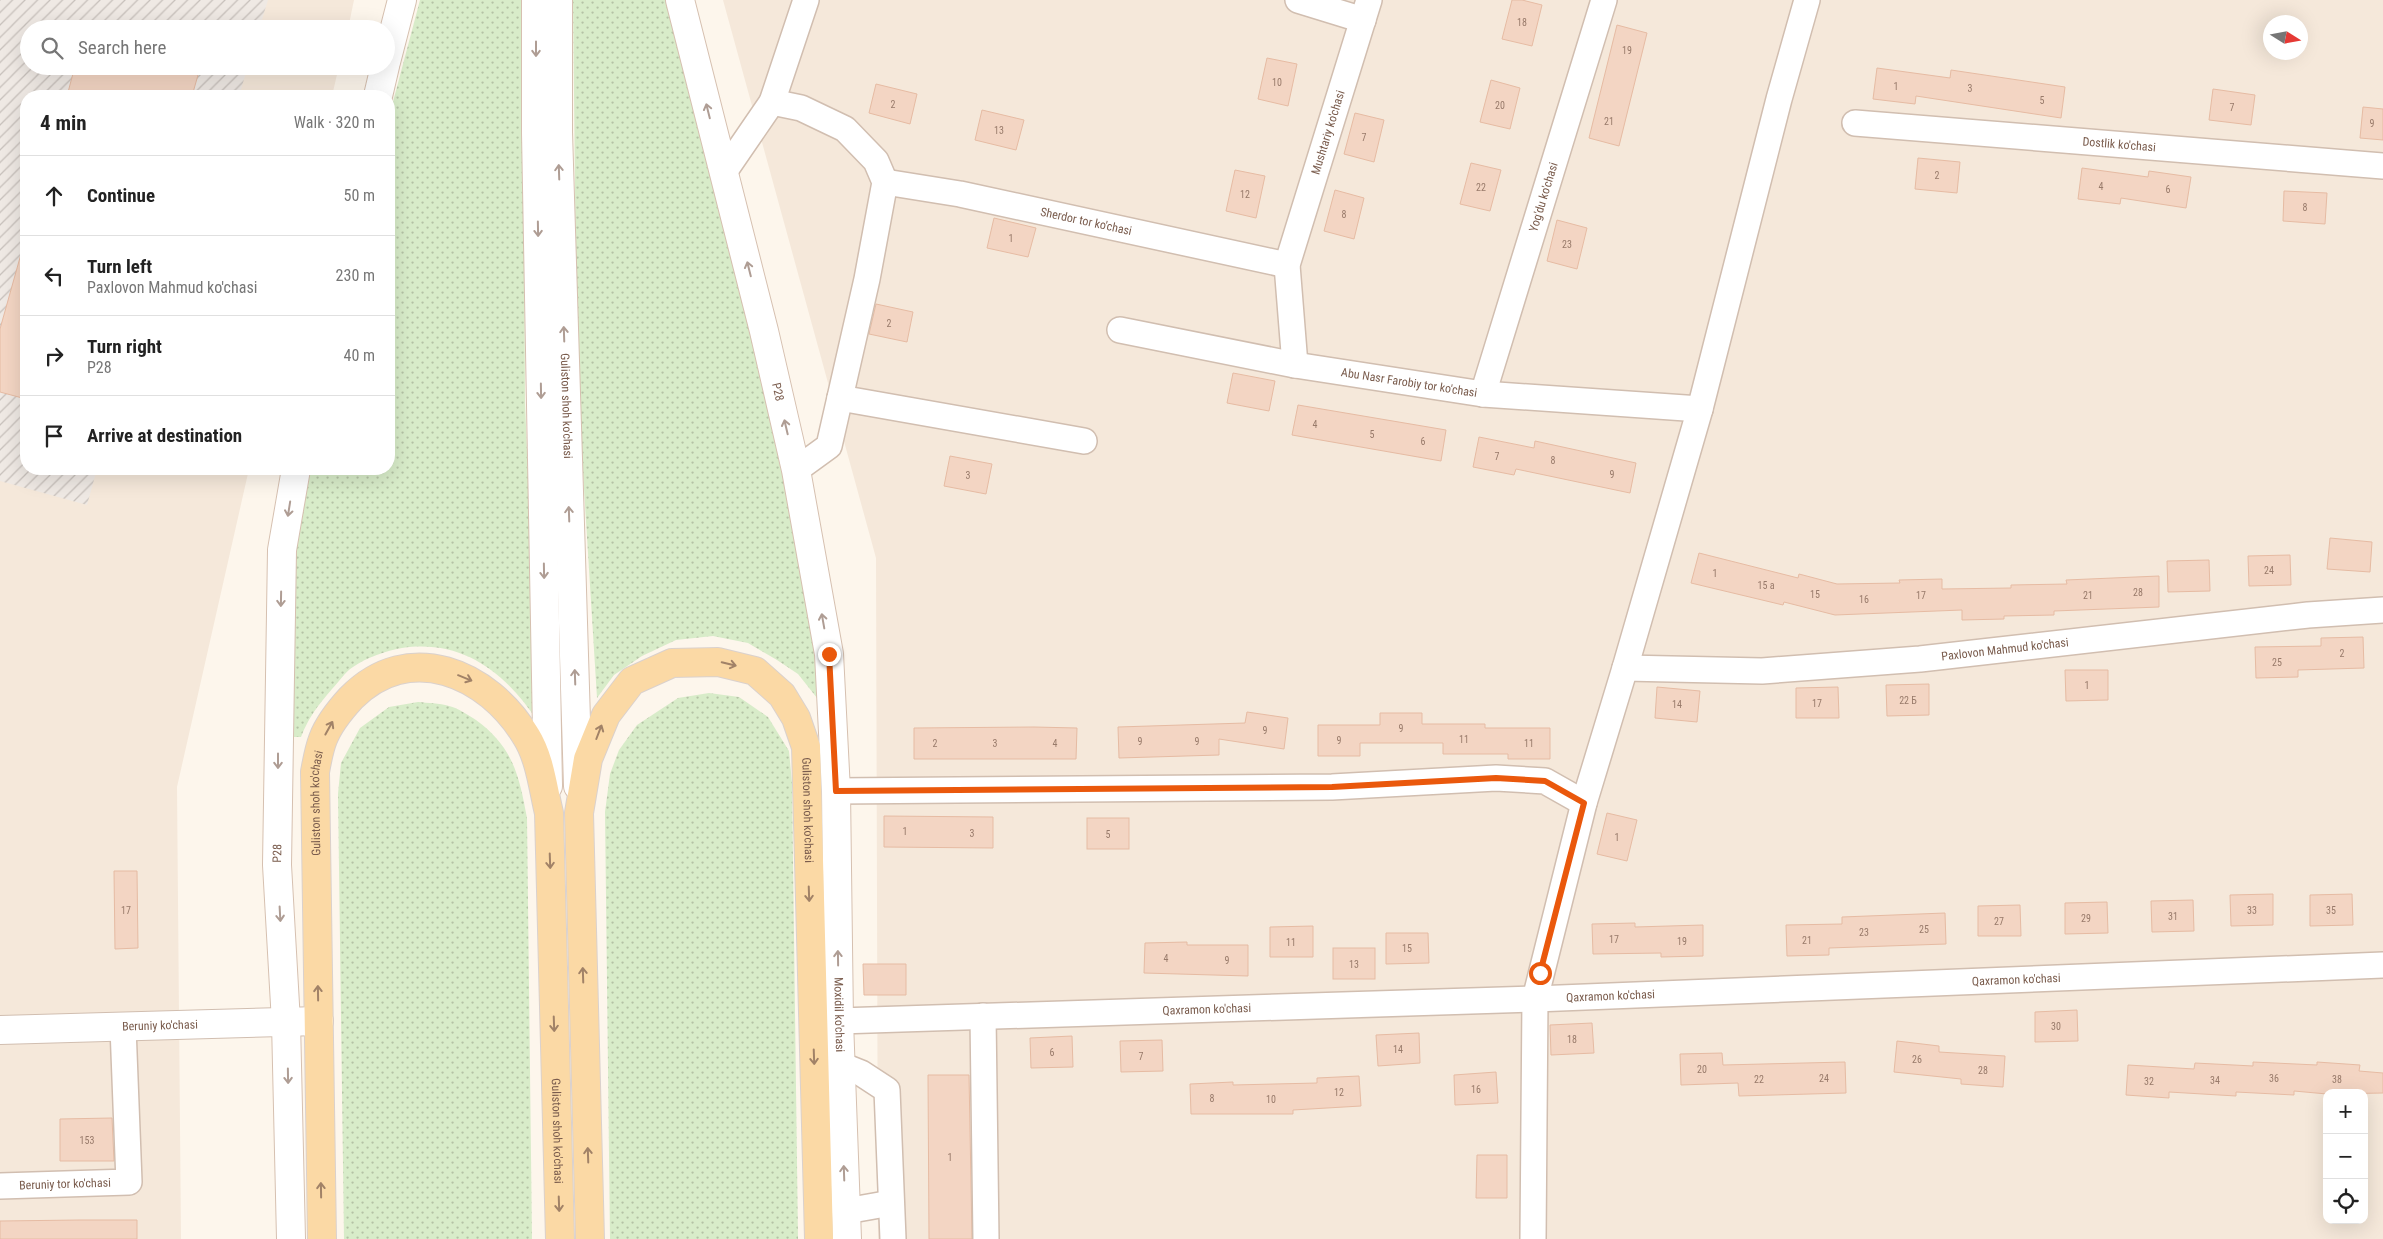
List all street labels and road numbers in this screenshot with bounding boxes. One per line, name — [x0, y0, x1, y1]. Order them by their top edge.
street label: Mushtariy ko'chasi — [1308, 89, 1348, 176]
street label: Dostlik ko'chasi — [2082, 135, 2156, 154]
street label: Yog'du ko'chasi — [1526, 161, 1561, 234]
street label: Sherdor tor ko'chasi — [1039, 205, 1133, 238]
street label: Guliston shoh ko'chasi — [558, 353, 575, 459]
street label: Abu Nasr Farobiy tor ko'chasi — [1340, 365, 1478, 400]
street label: Р28 — [769, 381, 787, 403]
street label: Paxlovon Mahmud ko'chasi — [1941, 635, 2069, 664]
street label: Guliston shoh ko'chasi — [308, 749, 326, 856]
street label: Guliston shoh ko'chasi — [799, 757, 816, 863]
street label: Р28 — [270, 844, 284, 863]
street label: Qaxramon ko'chasi — [1972, 971, 2061, 988]
street label: Moxidil ko'chasi — [831, 977, 847, 1052]
street label: Qaxramon ko'chasi — [1566, 987, 1655, 1005]
street label: Qaxramon ko'chasi — [1162, 1001, 1251, 1018]
street label: Beruniy ko'chasi — [122, 1017, 198, 1034]
street label: Guliston shoh ko'chasi — [549, 1078, 566, 1184]
street label: Beruniy tor ko'chasi — [19, 1176, 111, 1192]

